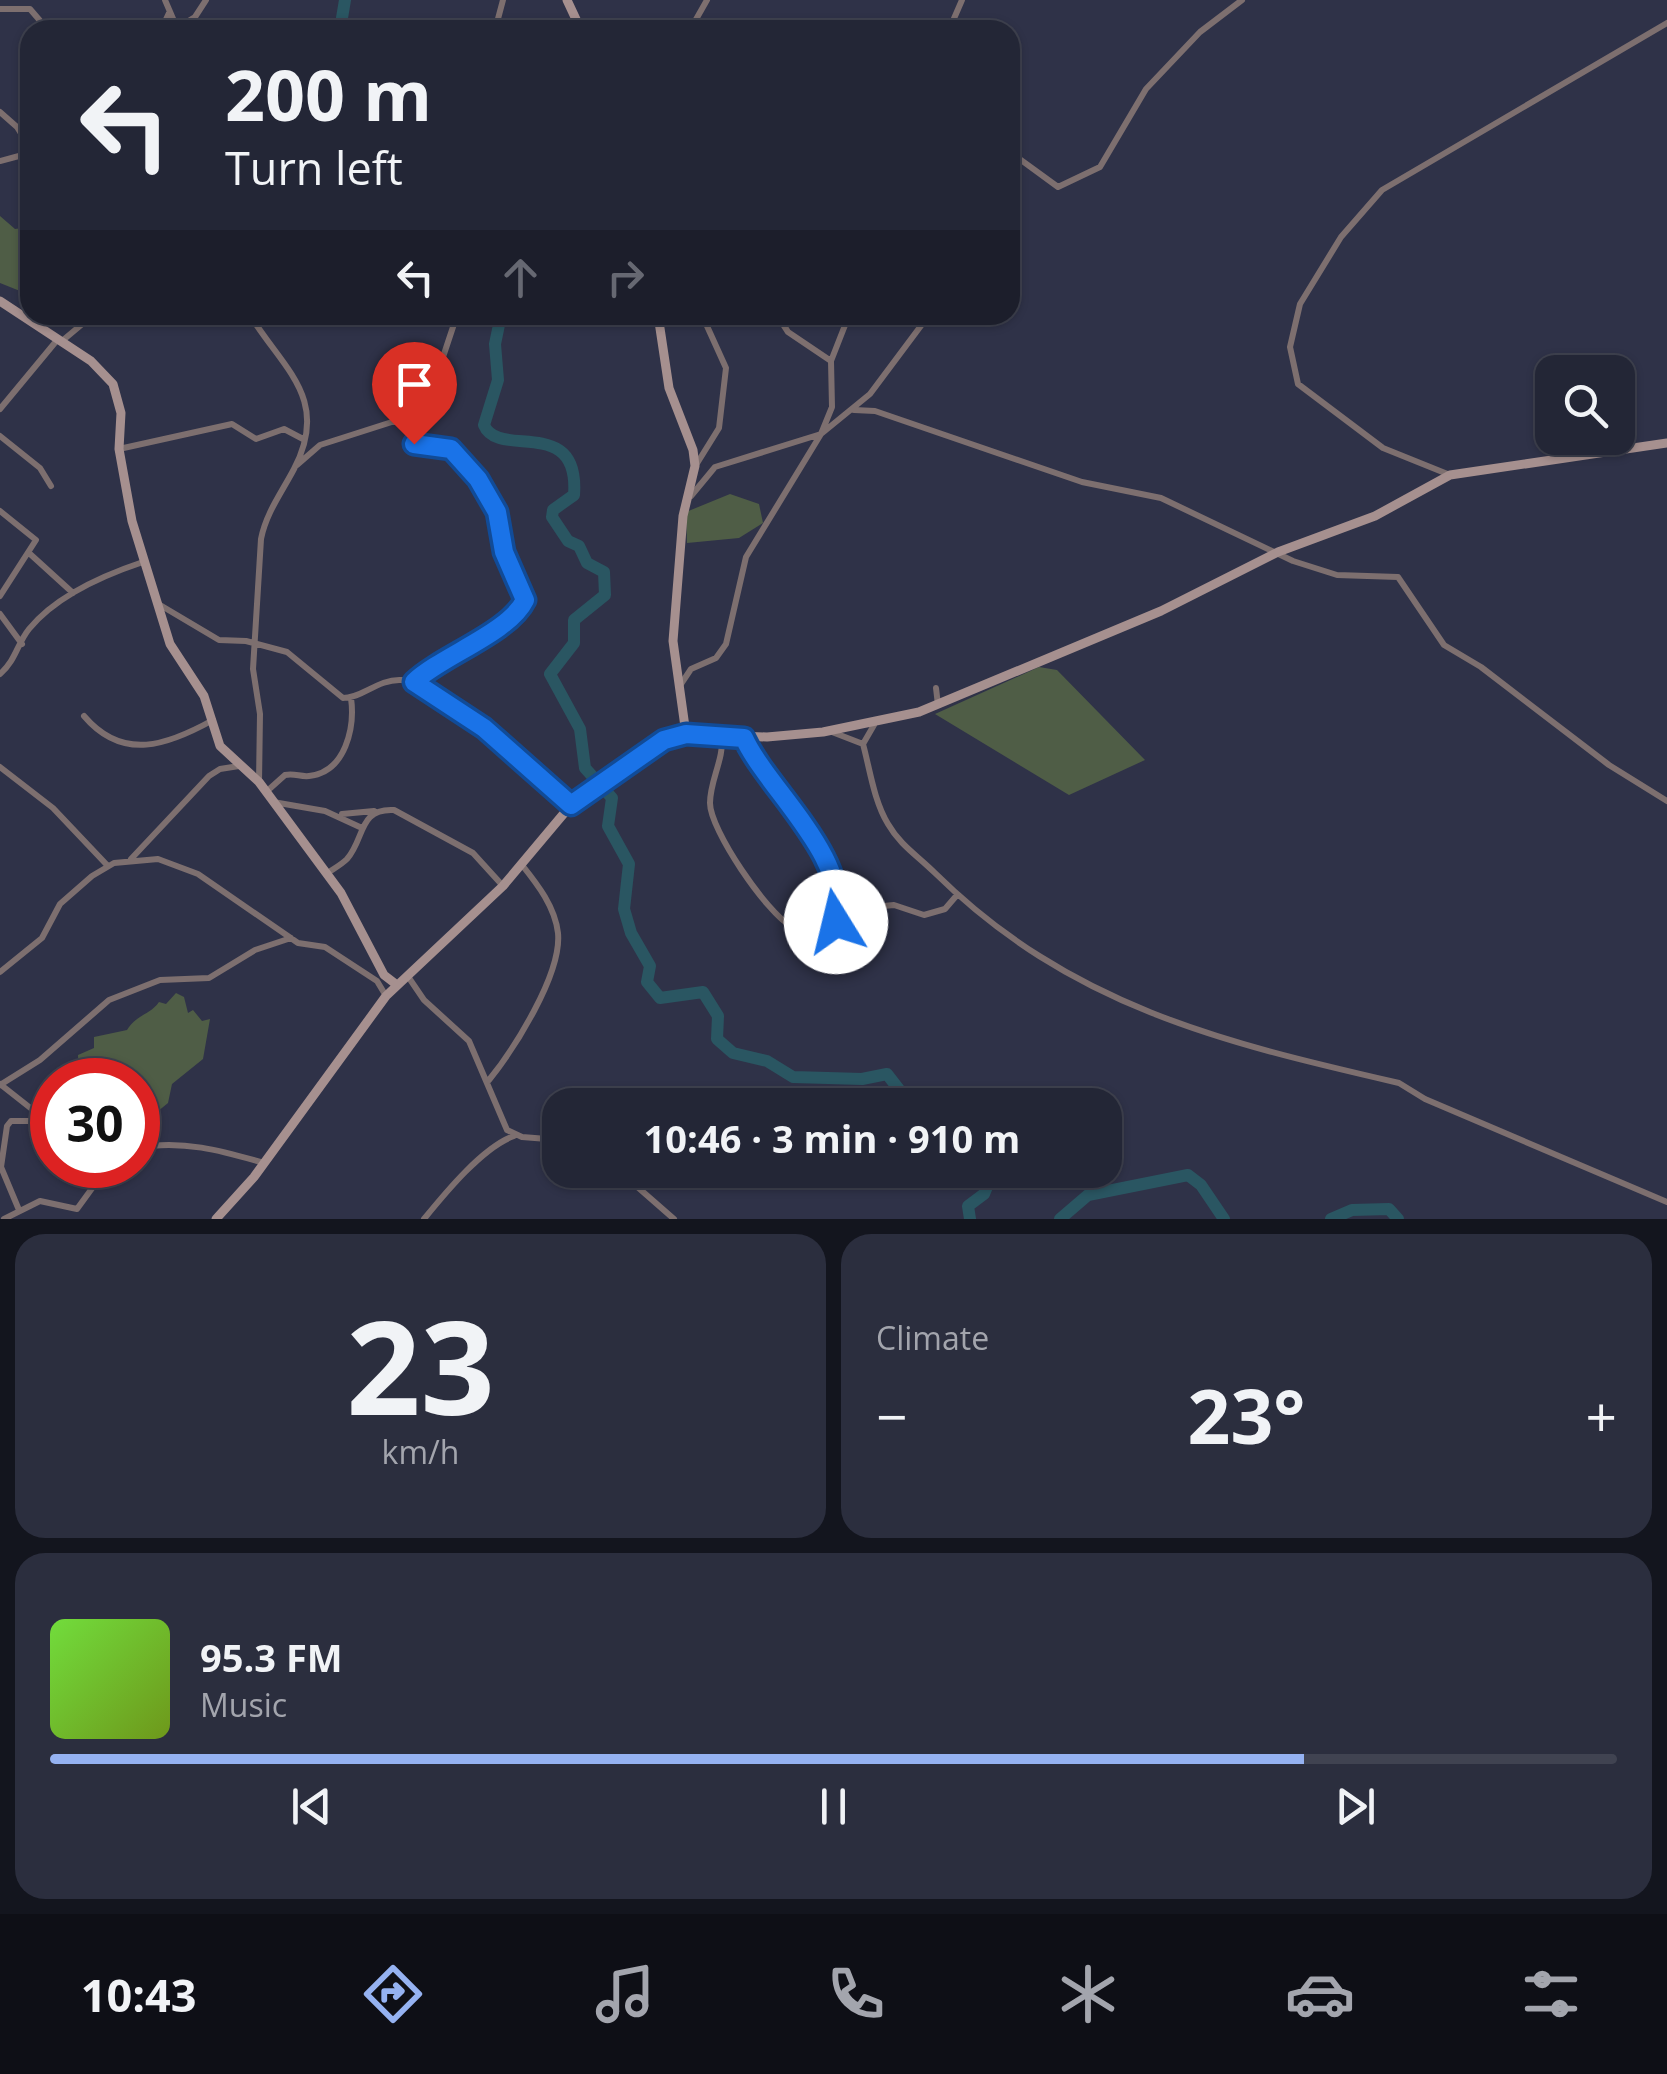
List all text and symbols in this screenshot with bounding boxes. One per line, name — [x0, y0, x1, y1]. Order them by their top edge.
text: 200 m — [225, 46, 432, 142]
icon: left — [60, 60, 190, 190]
text: Turn left — [225, 137, 403, 198]
icon: left — [388, 250, 443, 305]
icon: ahead — [493, 250, 548, 305]
icon: right — [598, 250, 653, 305]
pin — [372, 342, 457, 445]
map controls — [1535, 355, 1635, 455]
button: search — [1535, 355, 1635, 455]
icon: arrive — [387, 357, 442, 412]
position arrow — [784, 870, 888, 974]
speed limit sign: 30 — [30, 1058, 160, 1188]
text: 10:46 · 3 min · 910 m — [644, 1112, 1020, 1164]
text: 23 — [346, 1276, 495, 1453]
text: Climate — [876, 1316, 989, 1359]
text: 23° — [1188, 1364, 1305, 1466]
text: − — [876, 1378, 907, 1453]
text: + — [1586, 1378, 1617, 1453]
text: km/h — [382, 1430, 459, 1473]
text: 95.3 FM — [200, 1631, 343, 1683]
text: Music — [200, 1683, 287, 1726]
icon: previous — [284, 1779, 339, 1834]
icon: pause — [806, 1779, 861, 1834]
icon: next — [1328, 1779, 1383, 1834]
icon: directions — [358, 1959, 428, 2029]
icon: music — [590, 1959, 660, 2029]
icon: phone — [821, 1959, 891, 2029]
icon: climate — [1053, 1959, 1123, 2029]
icon: car — [1285, 1959, 1355, 2029]
icon: filters — [1516, 1959, 1586, 2029]
text: 10:43 — [81, 1964, 197, 2025]

